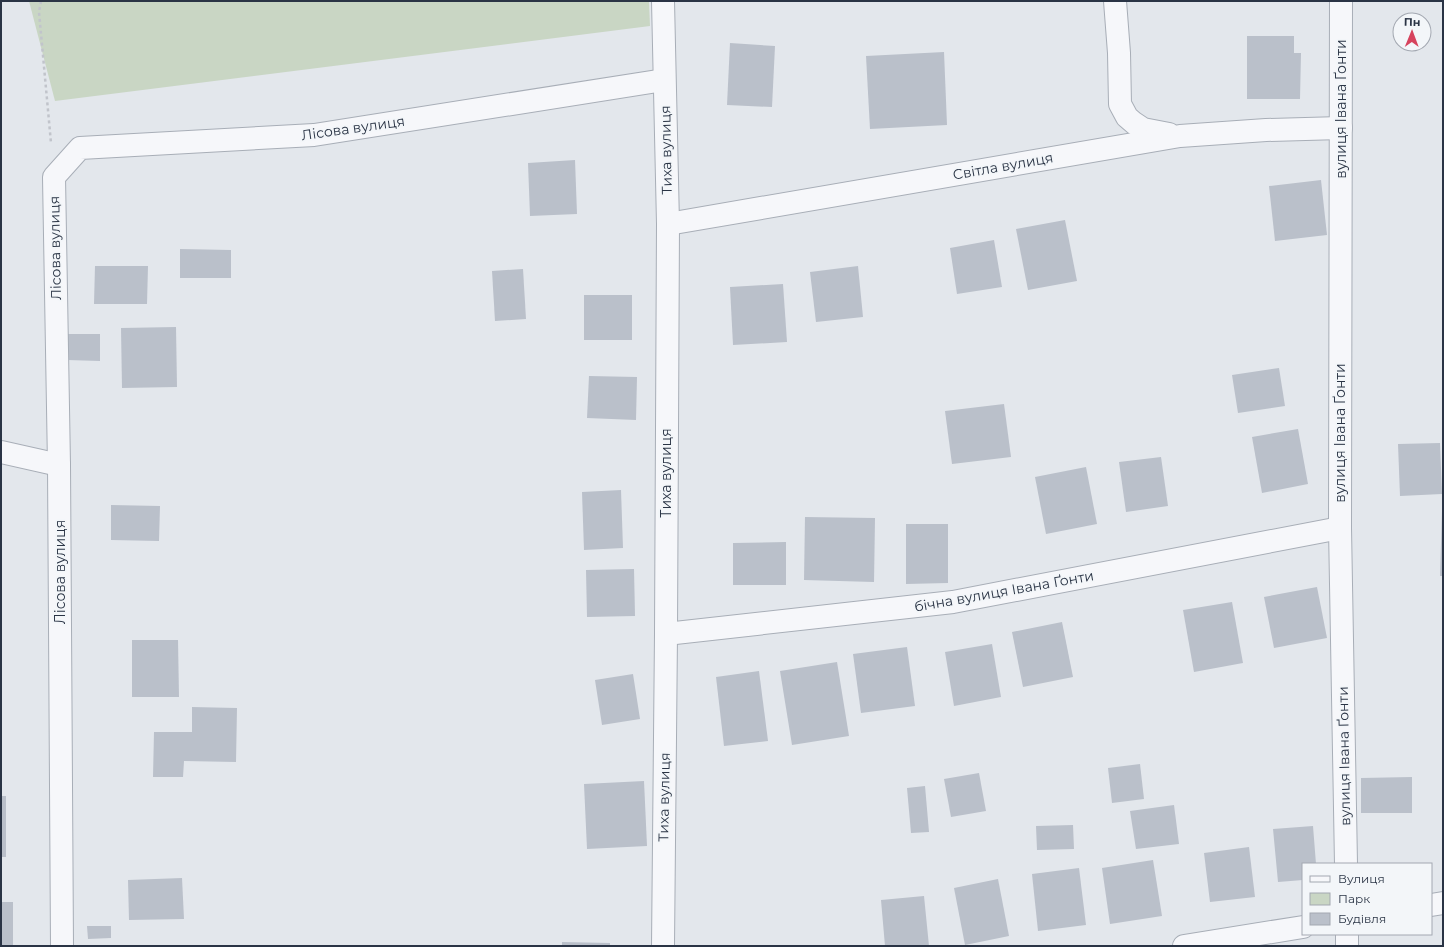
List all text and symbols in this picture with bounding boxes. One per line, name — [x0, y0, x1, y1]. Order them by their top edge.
north arrow — [1392, 12, 1432, 52]
text: Пн — [1404, 15, 1421, 29]
street label: вулиця Івана Ґонти — [1332, 39, 1350, 179]
street label: Тиха вулиця — [656, 105, 676, 195]
street label: Лісова вулиця — [300, 112, 406, 144]
street label: Світла вулиця — [951, 148, 1055, 184]
street label: Лісова вулиця — [45, 196, 65, 300]
street label: вулиця Івана Ґонти — [1331, 363, 1349, 503]
street label: Тиха вулиця — [657, 428, 675, 518]
street label: Лісова вулиця — [51, 520, 69, 624]
street label: бічна вулиця Івана Ґонти — [913, 566, 1095, 616]
street label: вулиця Івана Ґонти — [1334, 686, 1354, 826]
street label: Тиха вулиця — [654, 752, 674, 842]
legend — [1302, 863, 1432, 935]
text: Вулиця — [1338, 871, 1385, 886]
text: Парк — [1338, 891, 1370, 906]
text: Будівля — [1338, 911, 1386, 926]

